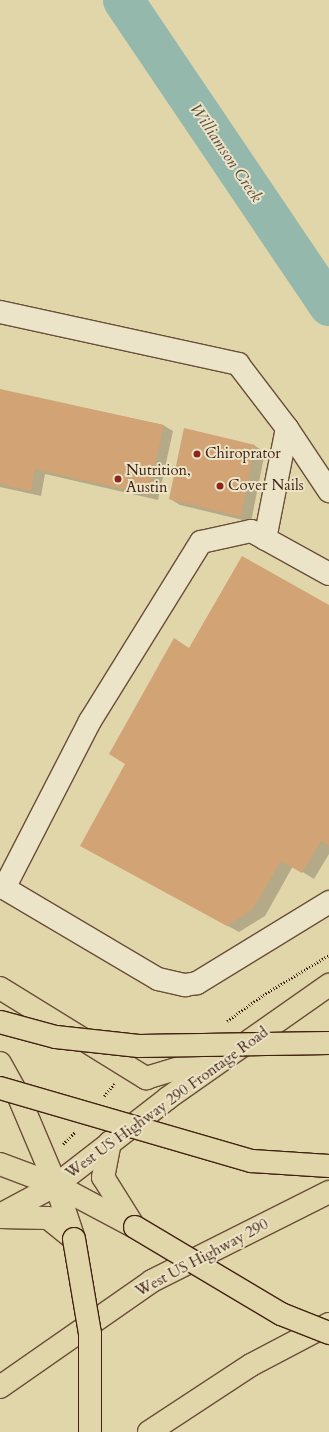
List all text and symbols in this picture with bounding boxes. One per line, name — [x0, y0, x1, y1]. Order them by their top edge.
water label: Williamson Creek — [186, 100, 266, 206]
place label: Chiroprator — [205, 445, 281, 463]
marker: Chiroprator — [192, 449, 202, 459]
place label: Nutrition, Austin — [126, 461, 191, 496]
marker: Nutrition, Austin — [113, 474, 123, 484]
place label: Cover Nails — [228, 477, 304, 495]
marker: Cover Nails — [215, 481, 225, 491]
street label: West US Highway 290 Frontage Road — [62, 1023, 272, 1183]
street label: West US Highway 290 — [132, 1215, 272, 1301]

